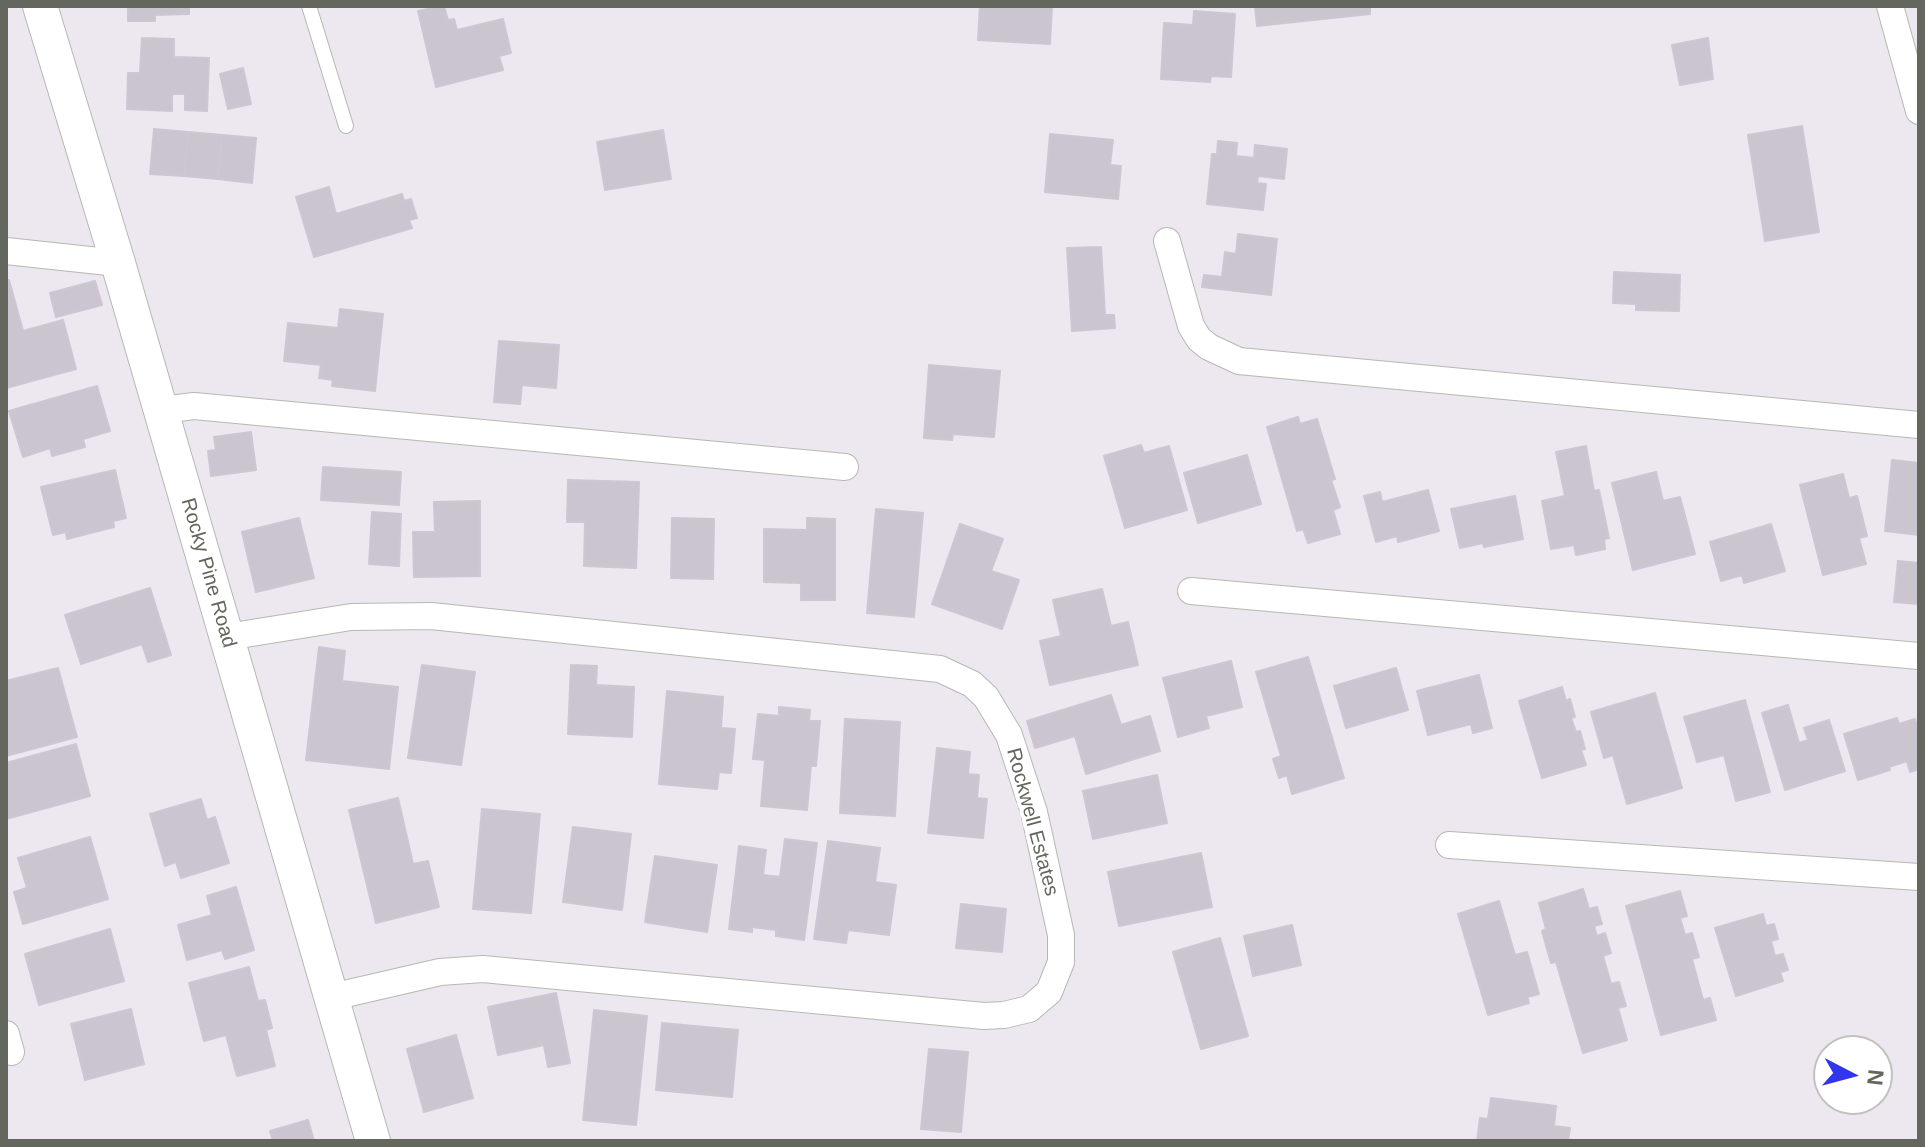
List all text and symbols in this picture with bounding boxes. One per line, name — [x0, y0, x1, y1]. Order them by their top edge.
street label: Rocky Pine Road — [175, 495, 241, 651]
street label: Rockwell Estates — [1001, 745, 1063, 899]
north arrow — [1813, 1035, 1893, 1115]
text: N — [1862, 1068, 1889, 1087]

